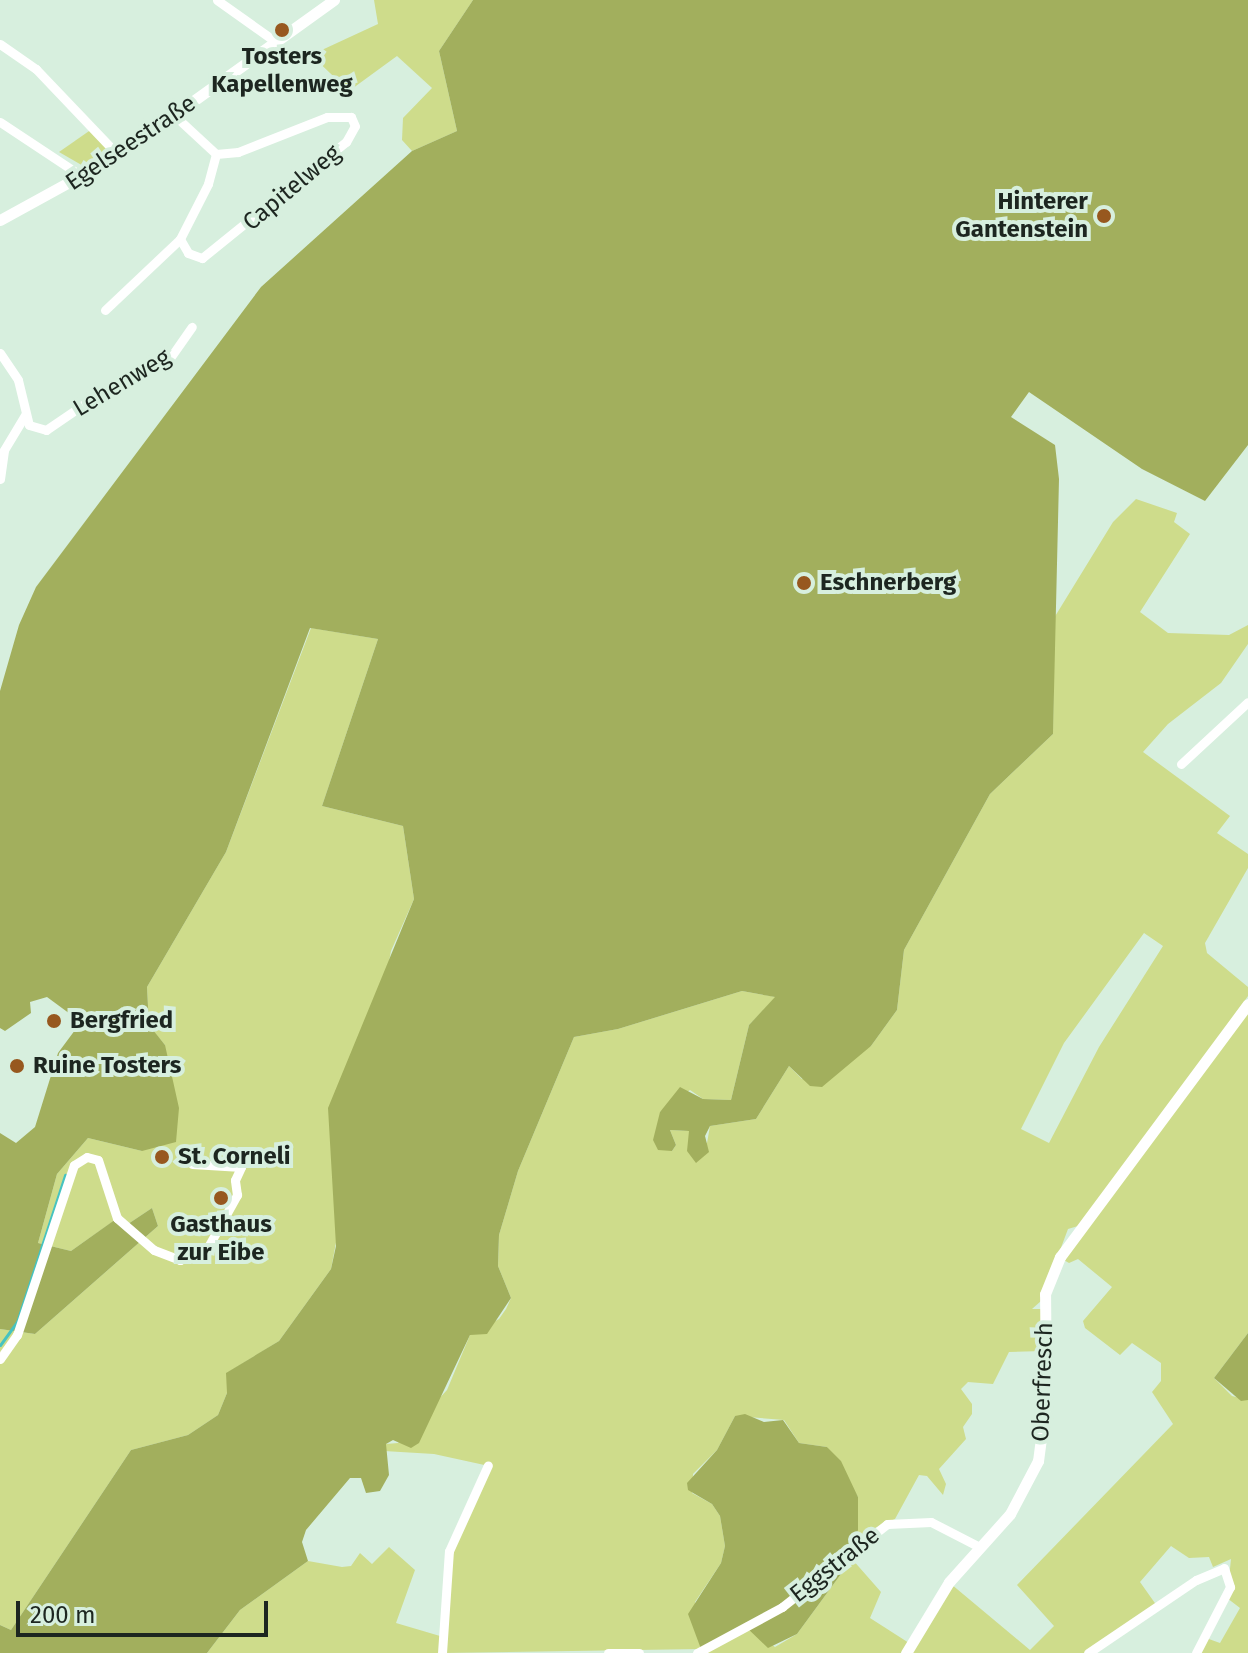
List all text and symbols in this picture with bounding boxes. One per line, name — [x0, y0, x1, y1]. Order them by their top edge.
marker: Tosters Kapellenweg — [273, 21, 291, 39]
place label: Tosters Kapellenweg — [211, 43, 353, 99]
street label: Egelseestraße — [61, 89, 201, 197]
street label: Capitelweg — [237, 139, 347, 237]
place label: Hinterer Gantenstein — [955, 188, 1088, 244]
marker: Hinterer Gantenstein — [1095, 207, 1113, 225]
street label: Lehenweg — [68, 343, 176, 423]
place label: Eschnerberg — [820, 569, 956, 597]
marker: Eschnerberg — [795, 574, 813, 592]
place label: Bergfried — [70, 1007, 173, 1035]
marker: Bergfried — [45, 1012, 63, 1030]
place label: Ruine Tosters — [33, 1052, 181, 1080]
marker: Ruine Tosters — [8, 1057, 26, 1075]
place label: St. Corneli — [178, 1143, 291, 1171]
marker: St. Corneli — [153, 1148, 171, 1166]
marker: Gasthaus zur Eibe — [212, 1189, 230, 1207]
place label: Gasthaus zur Eibe — [170, 1211, 272, 1267]
street label: Oberfresch — [1027, 1322, 1059, 1442]
street label: Eggstraße — [784, 1521, 886, 1609]
scale bar — [20, 1585, 272, 1635]
text: 200 m — [30, 1601, 96, 1629]

